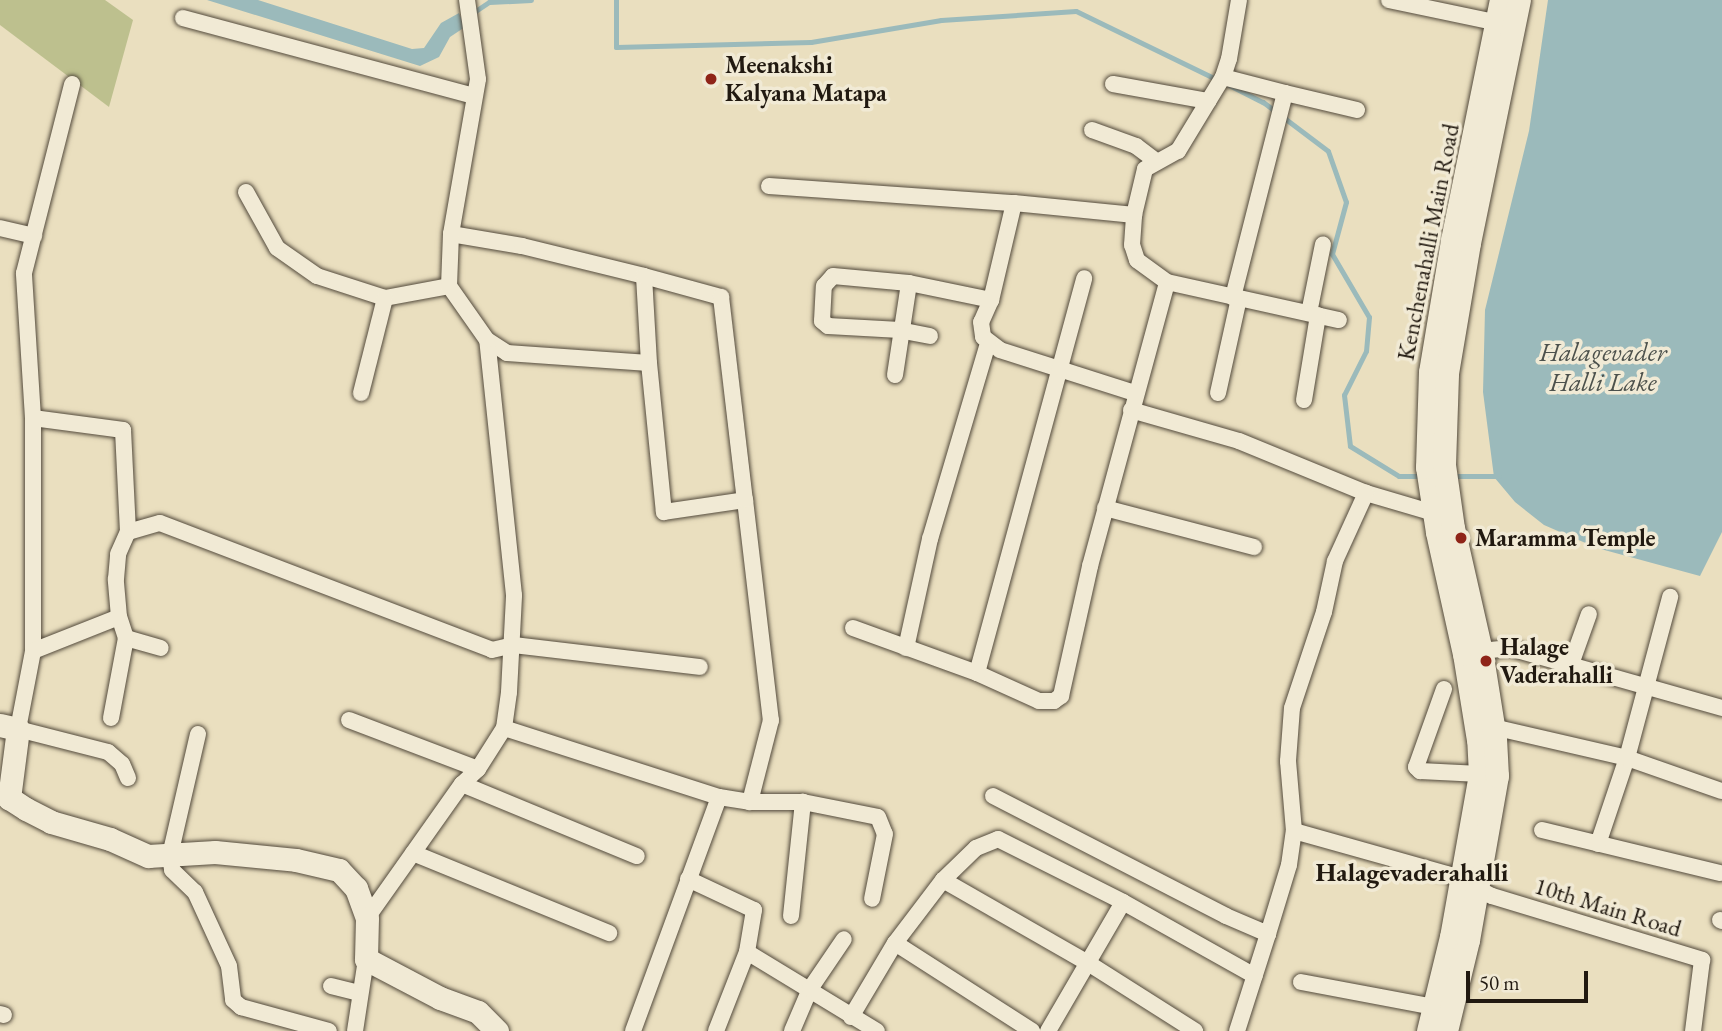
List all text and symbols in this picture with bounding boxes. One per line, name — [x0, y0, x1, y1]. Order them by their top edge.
place label: Meenakshi Kalyana Matapa — [725, 51, 887, 107]
marker: Meenakshi Kalyana Matapa — [703, 71, 719, 87]
street label: Kenchenahalli Main Road — [1391, 121, 1465, 363]
water label: Halagevader Halli Lake — [1539, 337, 1667, 398]
place label: Maramma Temple — [1475, 524, 1655, 552]
marker: Maramma Temple — [1453, 530, 1469, 546]
place label: Halage Vaderahalli — [1500, 633, 1613, 689]
marker: Halage Vaderahalli — [1478, 653, 1494, 669]
district label: Halagevaderahalli — [1315, 857, 1509, 889]
street label: 10th Main Road — [1531, 871, 1685, 943]
scale bar — [1470, 958, 1592, 1002]
text: 50 m — [1479, 969, 1520, 996]

